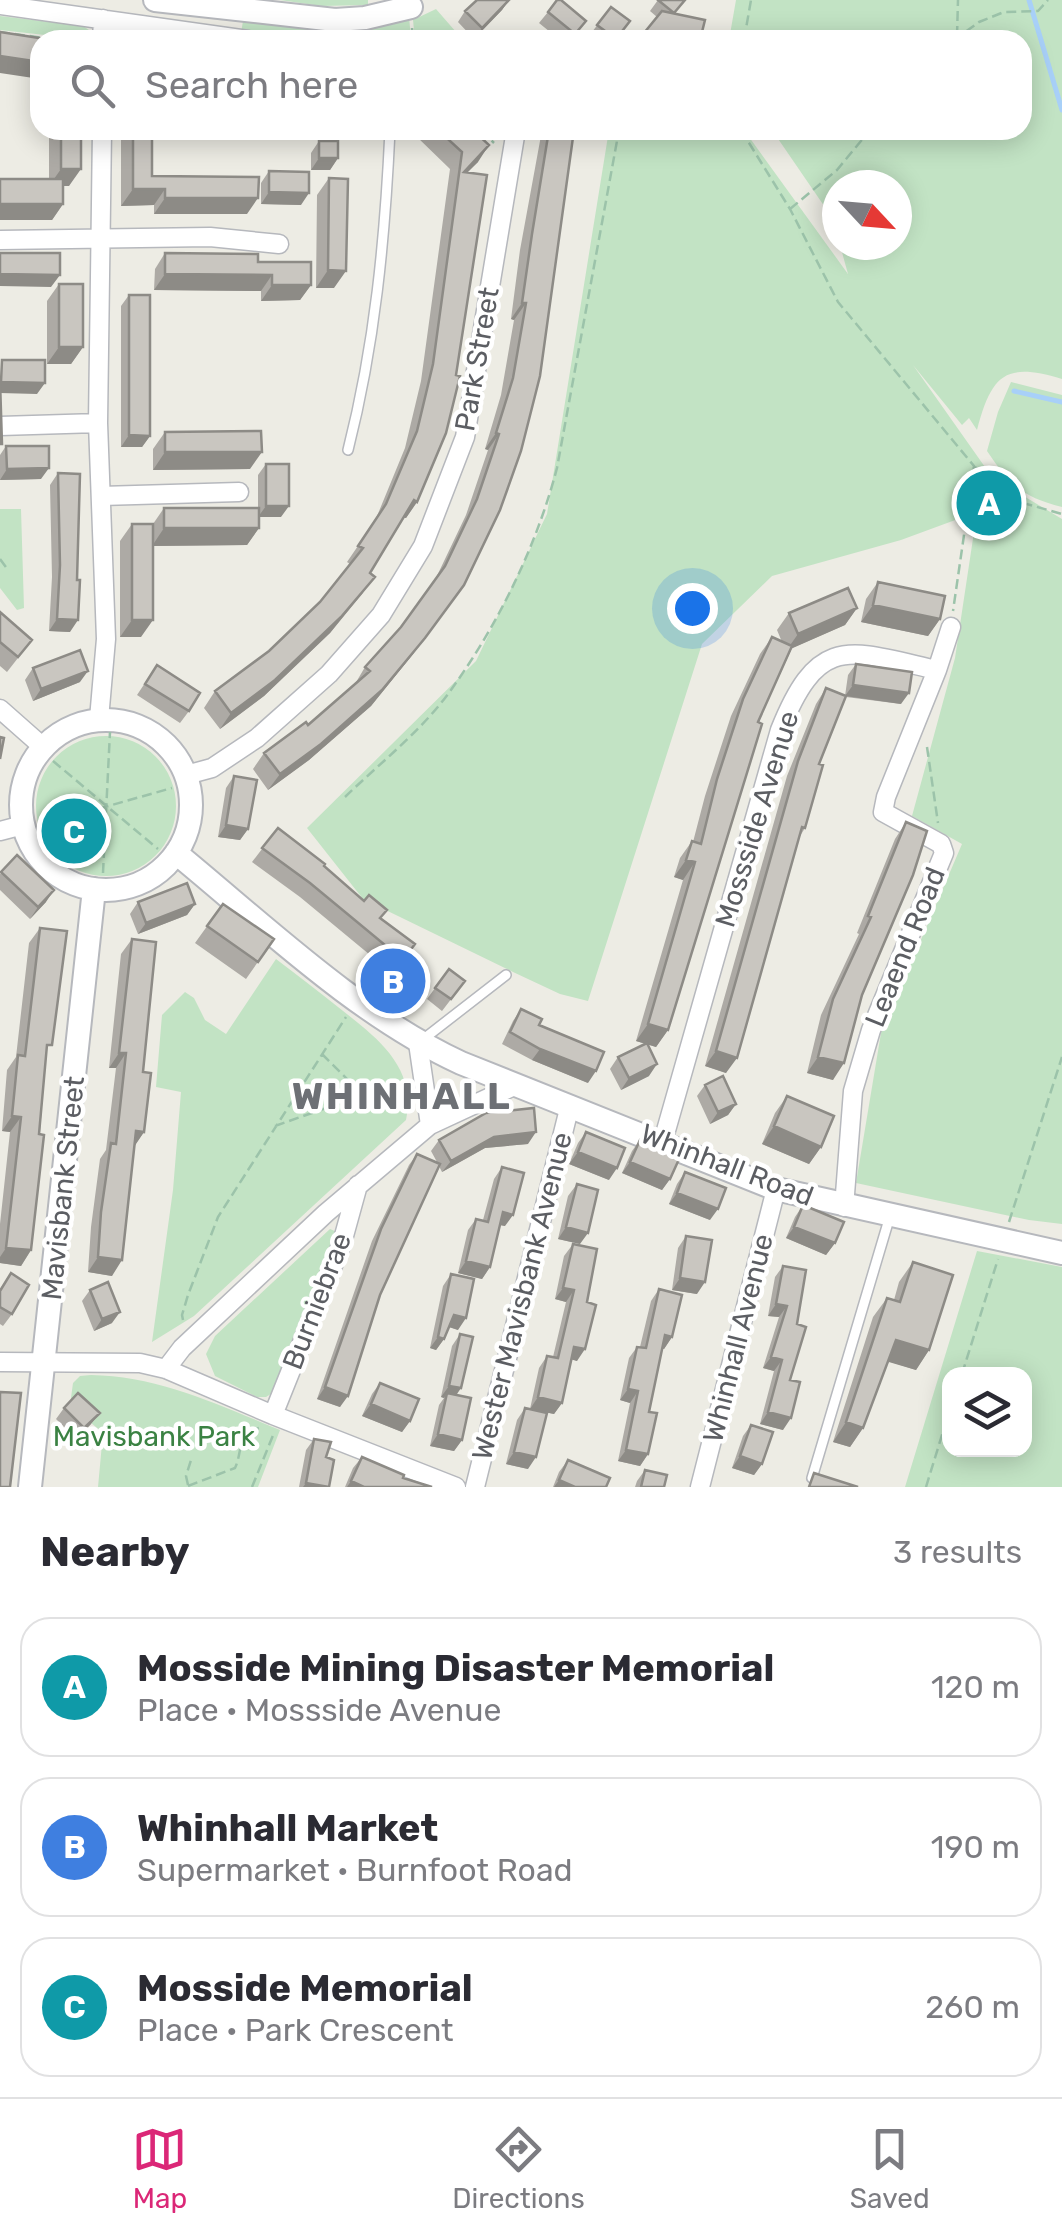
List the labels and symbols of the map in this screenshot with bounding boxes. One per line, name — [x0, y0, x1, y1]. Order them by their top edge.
north arrow — [822, 170, 912, 260]
street label: Park Street — [448, 284, 506, 434]
pin: A — [956, 466, 1022, 540]
your location — [667, 583, 718, 634]
street label: Mossside Avenue — [708, 707, 806, 931]
pin: C — [42, 794, 106, 868]
street label: Leaend Road — [858, 862, 952, 1032]
pin: B — [360, 944, 426, 1018]
district label: WHINHALL — [292, 1073, 512, 1119]
street label: Mavisbank Street — [35, 1074, 91, 1302]
street label: Whinhall Road — [636, 1117, 818, 1213]
street label: Wester Mavisbank Avenue — [465, 1129, 579, 1463]
street label: Burniebrae — [276, 1228, 358, 1374]
street label: Whinhall Avenue — [696, 1230, 780, 1446]
park label: Mavisbank Park — [53, 1420, 256, 1453]

